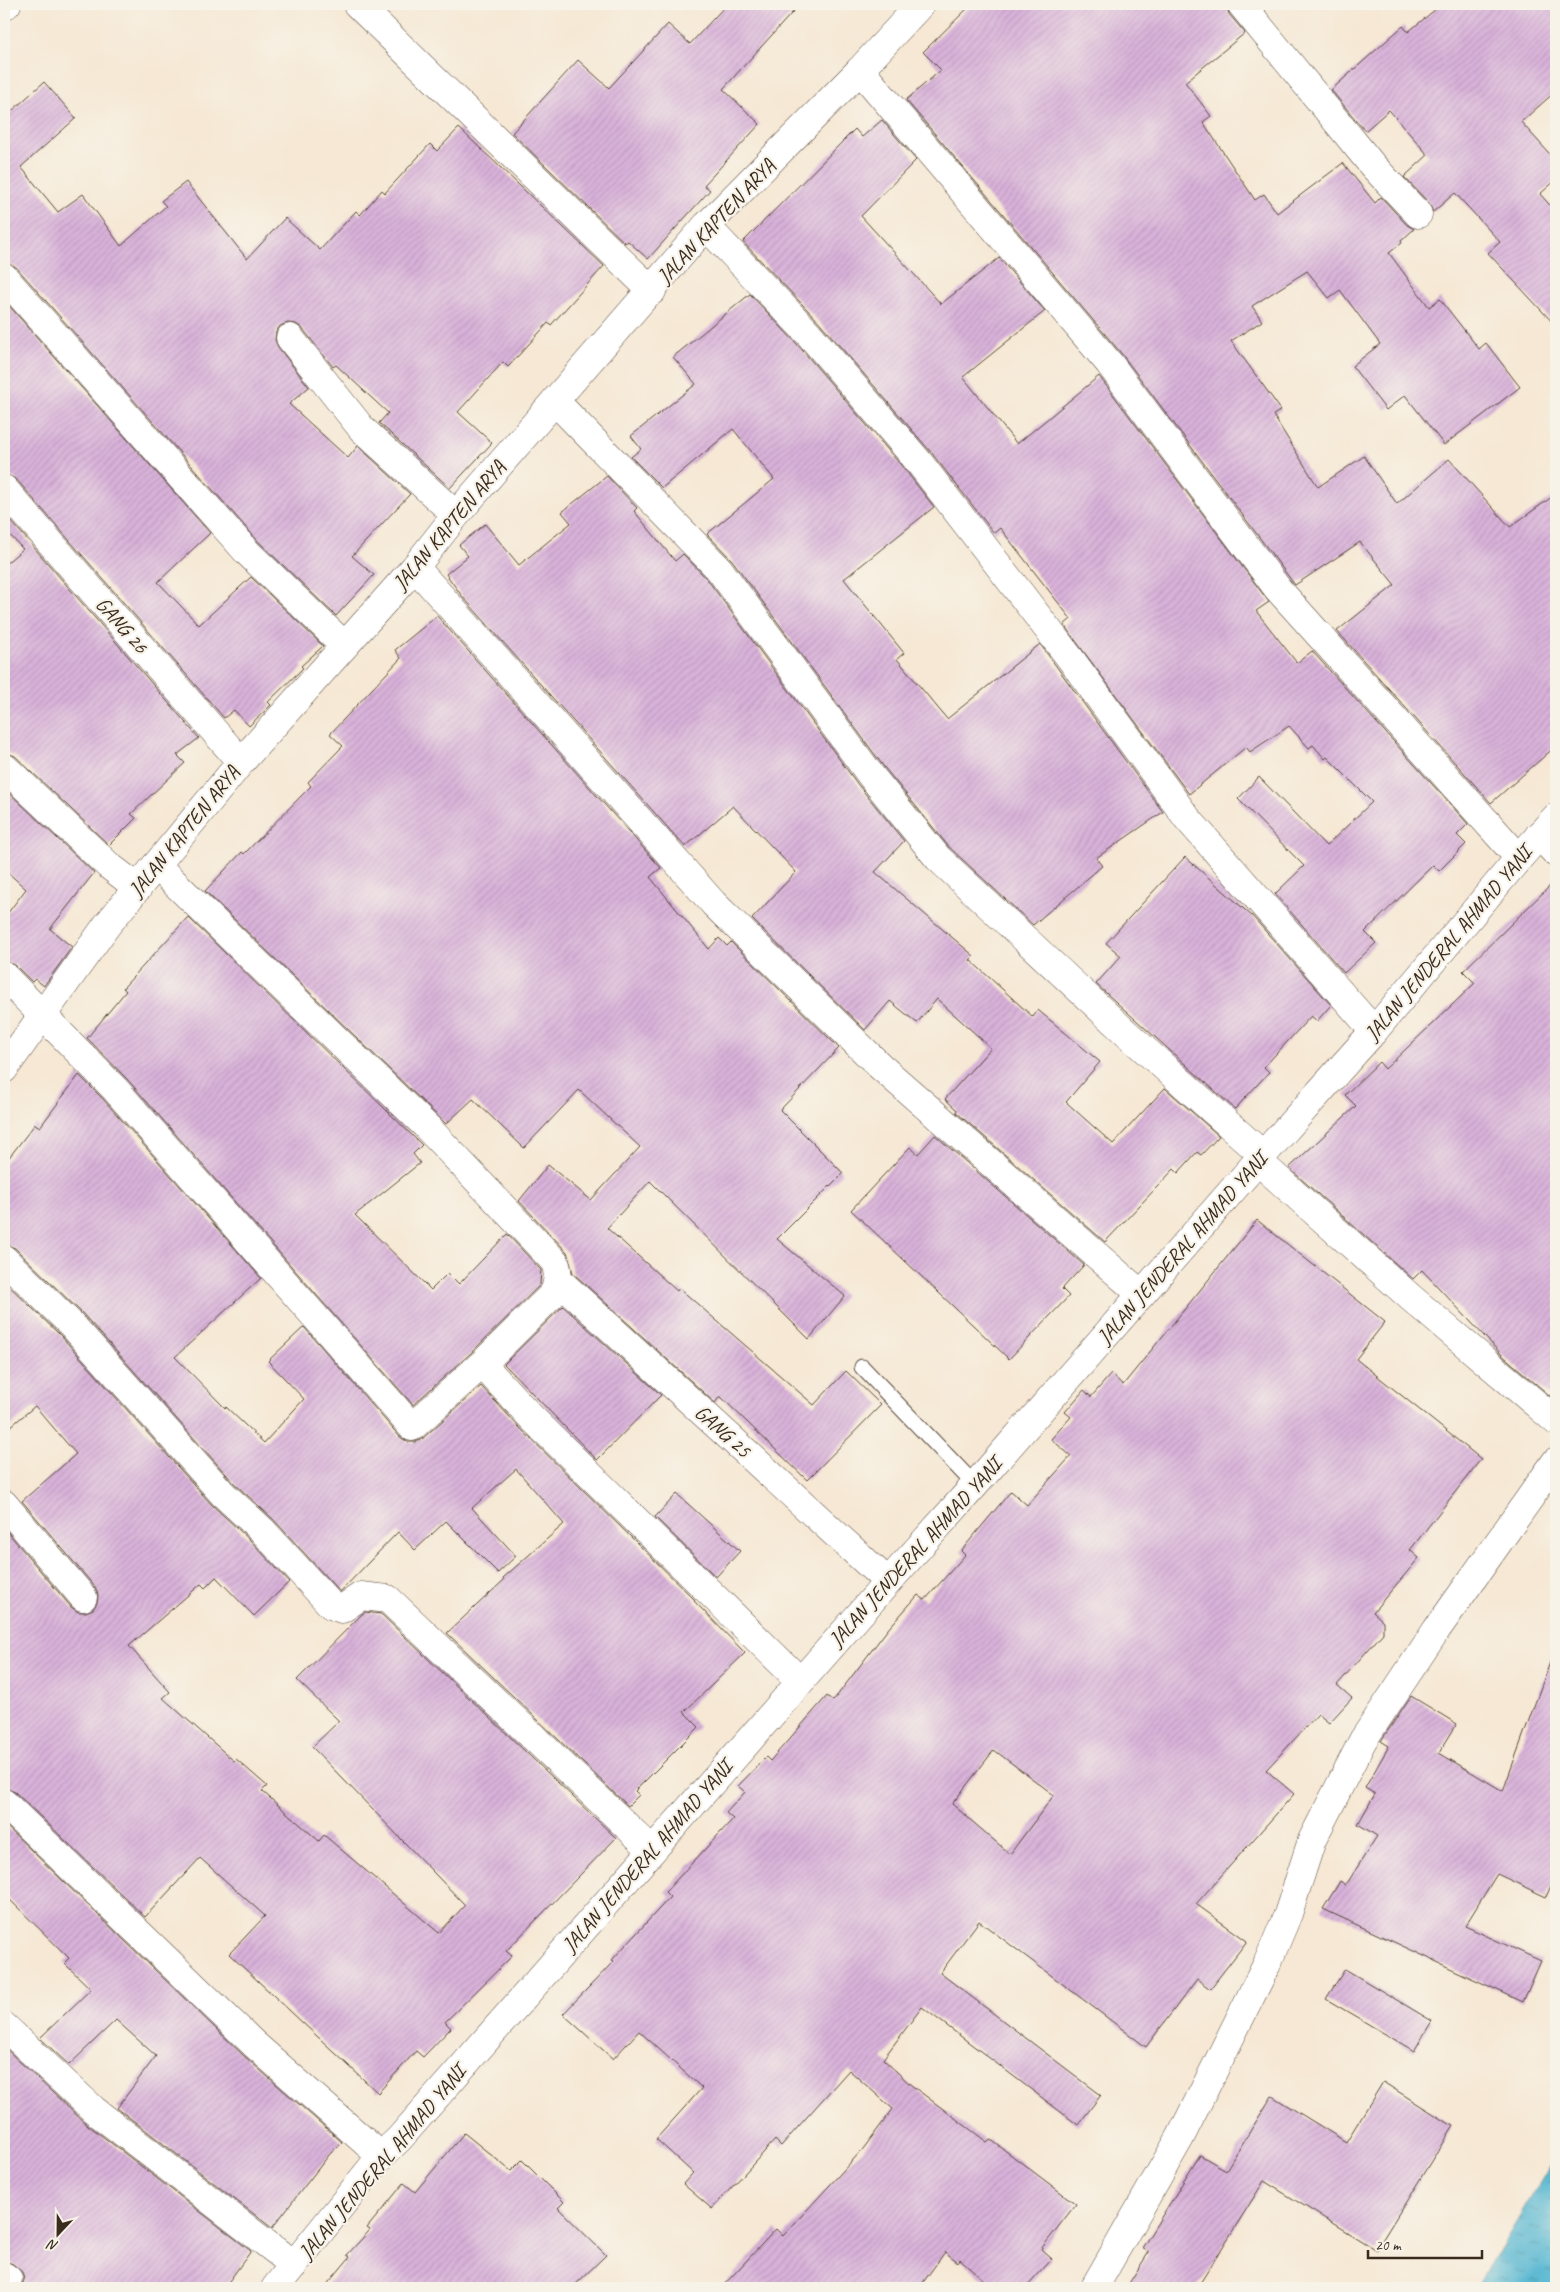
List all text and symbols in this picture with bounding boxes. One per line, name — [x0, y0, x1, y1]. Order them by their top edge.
street label: JALAN KAPTEN ARYA — [651, 153, 781, 290]
street label: JALAN KAPTEN ARYA — [386, 454, 511, 596]
street label: GANG 26 — [90, 591, 154, 659]
street label: JALAN KAPTEN ARYA — [122, 760, 245, 903]
street label: JALAN JENDERAL AHMAD YANI — [1358, 837, 1540, 1046]
street label: JALAN JENDERAL AHMAD YANI — [1091, 1143, 1275, 1350]
street label: GANG 25 — [690, 1399, 758, 1464]
street label: JALAN JENDERAL AHMAD YANI — [822, 1449, 1010, 1653]
street label: JALAN JENDERAL AHMAD YANI — [556, 1751, 740, 1958]
street label: JALAN JENDERAL AHMAD YANI — [292, 2056, 474, 2265]
north arrow — [32, 2210, 82, 2260]
scale bar — [1368, 2227, 1481, 2259]
text: N — [44, 2235, 61, 2255]
text: 20 m — [1375, 2236, 1402, 2255]

